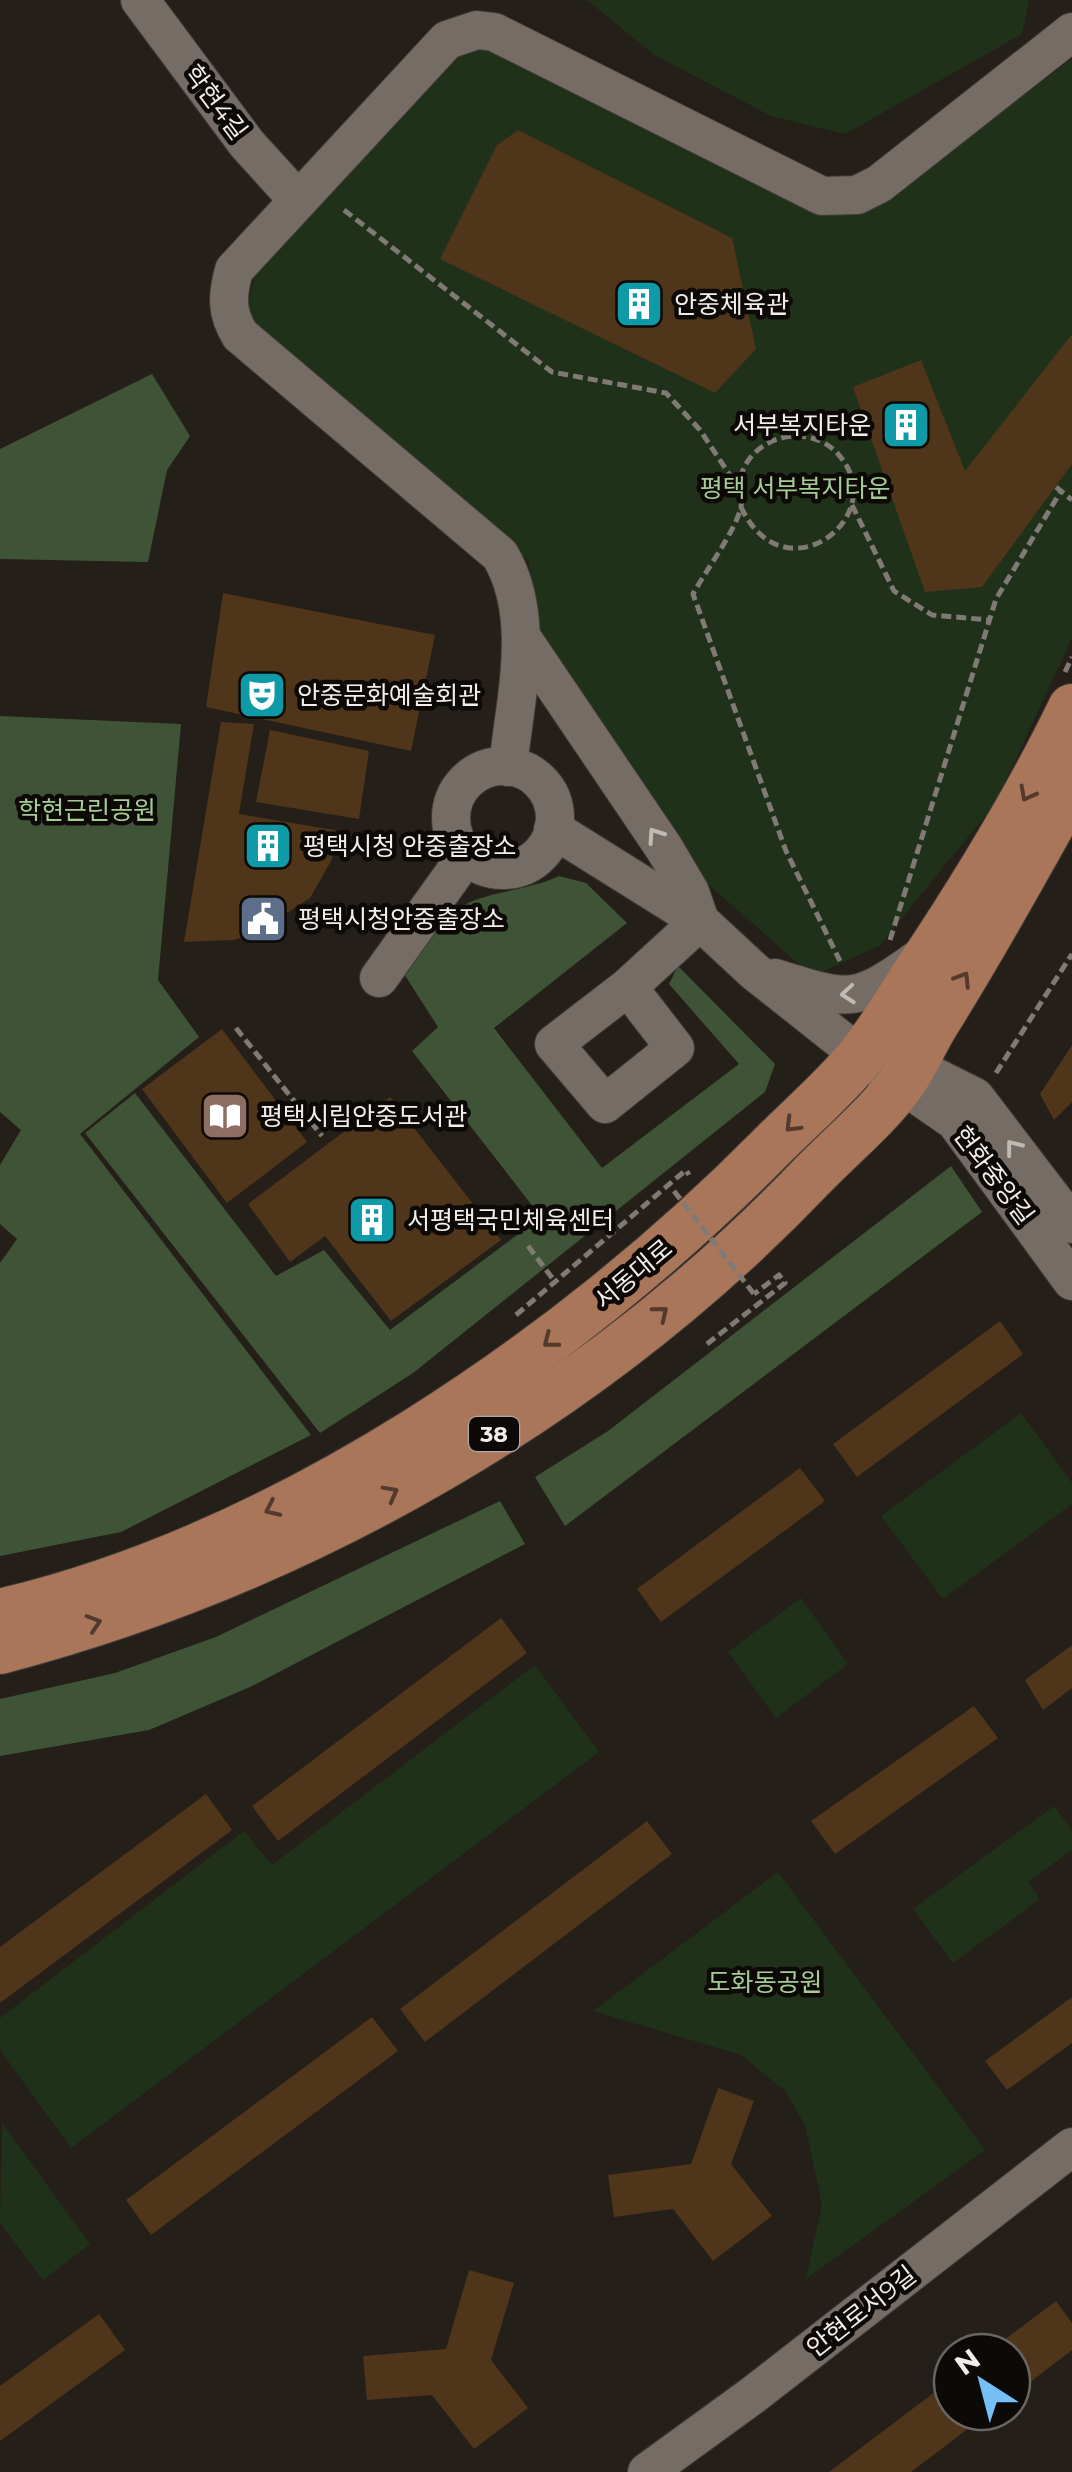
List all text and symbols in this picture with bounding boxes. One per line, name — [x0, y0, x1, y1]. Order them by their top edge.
street label: 학현4길 — [178, 59, 254, 145]
building icon: 안중체육관 — [613, 278, 665, 330]
place label: 안중체육관 — [674, 289, 789, 319]
building icon: 서부복지타운 — [880, 399, 932, 451]
place label: 서부복지타운 — [733, 410, 871, 440]
park label: 평택 서부복지타운 — [700, 473, 890, 503]
theatre icon: 안중문화예술회관 — [236, 669, 288, 721]
place label: 안중문화예술회관 — [297, 680, 481, 710]
one-way arrow — [1020, 784, 1040, 802]
park label: 학현근린공원 — [18, 795, 156, 825]
building icon: 평택시청 안중출장소 — [242, 820, 294, 872]
one-way arrow — [649, 828, 667, 847]
place label: 평택시청 안중출장소 — [303, 831, 517, 861]
public building icon: 평택시청안중출장소 — [237, 893, 289, 945]
place label: 평택시청안중출장소 — [298, 904, 505, 934]
one-way arrow — [951, 971, 970, 989]
one-way arrow — [840, 982, 856, 1004]
library icon: 평택시립안중도서관 — [199, 1090, 251, 1142]
place label: 평택시립안중도서관 — [260, 1101, 467, 1131]
one-way arrow — [786, 1114, 804, 1132]
street label: 현화중앙길 — [947, 1120, 1041, 1230]
one-way arrow — [1007, 1140, 1024, 1158]
building icon: 서평택국민체육센터 — [346, 1194, 398, 1246]
place label: 서평택국민체육센터 — [407, 1205, 614, 1235]
street label: 서동대로 — [588, 1233, 678, 1315]
one-way arrow — [650, 1308, 668, 1325]
one-way arrow — [543, 1329, 561, 1347]
road number: 38 — [469, 1417, 519, 1451]
one-way arrow — [380, 1486, 399, 1505]
one-way arrow — [264, 1497, 282, 1517]
one-way arrow — [84, 1615, 101, 1635]
park label: 도화동공원 — [707, 1967, 823, 1997]
street label: 안현로서9길 — [800, 2259, 922, 2363]
north arrow — [932, 2332, 1032, 2432]
text: N — [948, 2341, 986, 2382]

